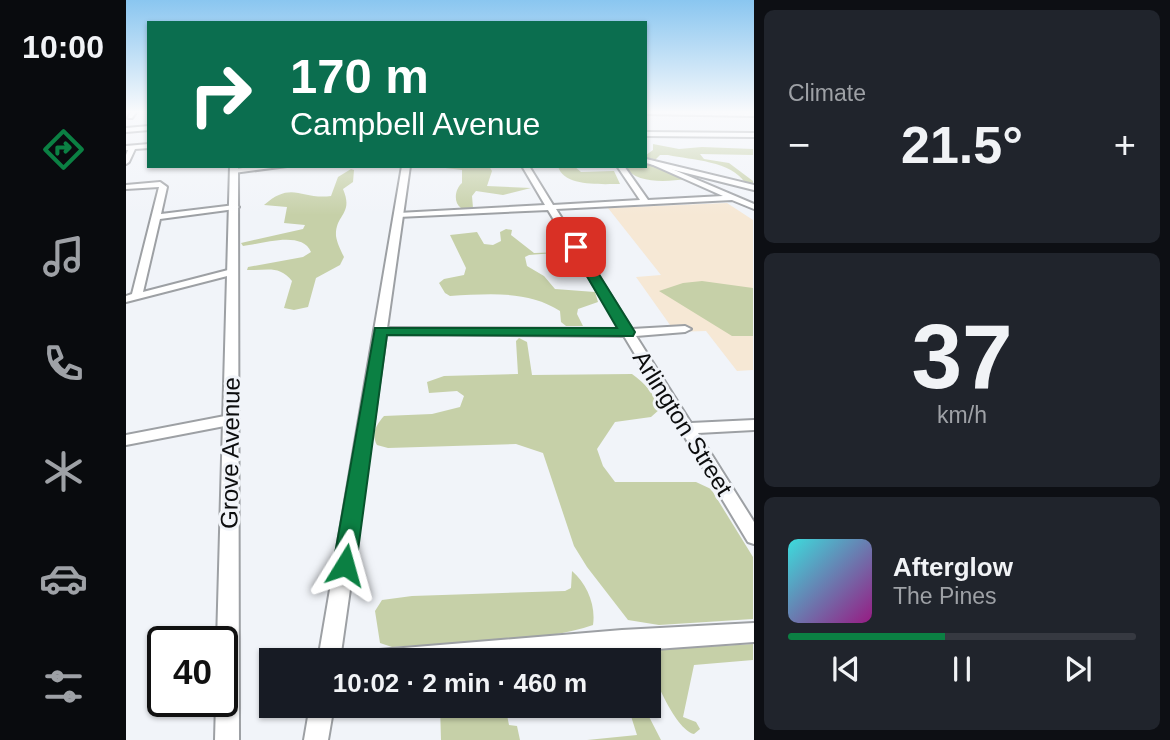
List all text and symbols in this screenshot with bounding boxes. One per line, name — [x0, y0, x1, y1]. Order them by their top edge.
text: 10:00 — [22, 29, 104, 65]
icon: right — [175, 49, 266, 140]
text: 170 m — [290, 49, 429, 103]
text: Climate — [788, 80, 866, 106]
text: Campbell Avenue — [290, 106, 540, 142]
text: 21.5° — [901, 116, 1023, 174]
text: − — [788, 124, 810, 166]
text: + — [1114, 124, 1136, 166]
icon: directions — [39, 125, 88, 174]
pin — [546, 217, 606, 277]
icon: arrive — [557, 228, 595, 266]
icon: music — [39, 232, 88, 281]
text: 37 — [911, 306, 1013, 407]
icon: phone — [39, 339, 88, 388]
street label: Arlington Street — [628, 346, 738, 501]
street label: Grove Avenue — [215, 377, 245, 529]
text: km/h — [937, 402, 987, 428]
icon: climate — [39, 447, 88, 496]
position arrow — [308, 528, 382, 602]
text: Afterglow — [893, 552, 1013, 582]
icon: car — [39, 554, 88, 603]
text: The Pines — [893, 583, 997, 609]
speed limit sign: 40 — [147, 626, 238, 717]
icon: previous — [827, 650, 865, 688]
icon: pause — [943, 650, 981, 688]
icon: next — [1059, 650, 1097, 688]
icon: filters — [39, 662, 88, 711]
text: 10:02 · 2 min · 460 m — [333, 668, 587, 698]

